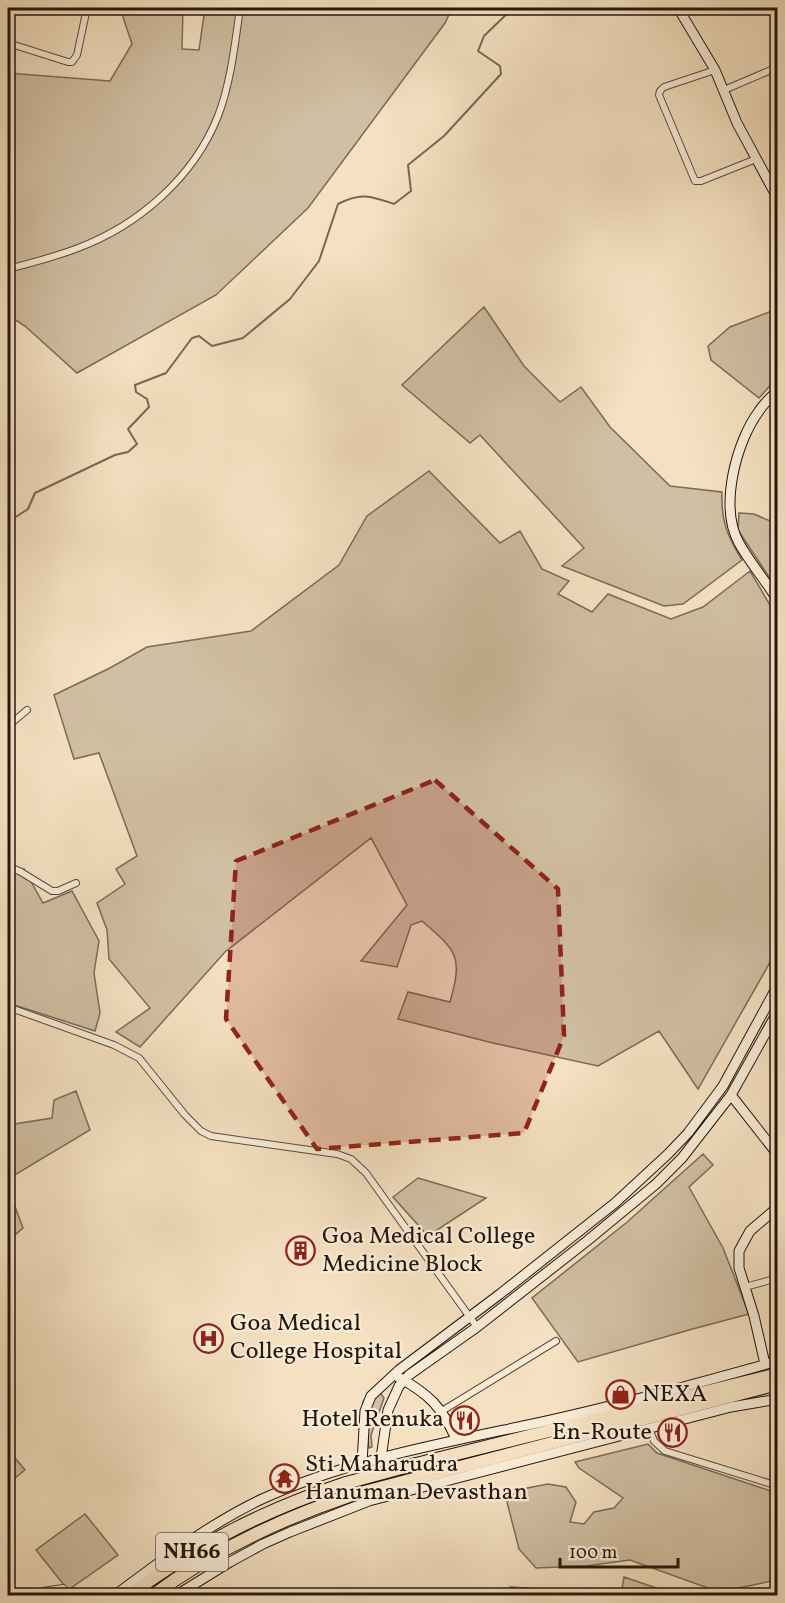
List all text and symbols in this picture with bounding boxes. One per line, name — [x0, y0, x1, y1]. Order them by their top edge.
place label: Goa Medical College Medicine Block — [322, 1220, 535, 1282]
building icon: Goa Medical College Medicine Block — [285, 1235, 317, 1267]
place label: Goa Medical College Hospital — [230, 1307, 402, 1369]
hospital icon: Goa Medical College Hospital — [193, 1322, 225, 1354]
place label: NEXA — [642, 1378, 707, 1412]
shop icon: NEXA — [605, 1379, 637, 1411]
place label: Hotel Renuka — [301, 1403, 444, 1437]
restaurant icon: Hotel Renuka — [449, 1404, 481, 1436]
place label: En-Route — [552, 1416, 652, 1450]
restaurant icon: En-Route — [657, 1417, 689, 1449]
place label: Sti Maharudra Hanuman Devasthan — [305, 1448, 528, 1510]
temple icon: Sti Maharudra Hanuman Devasthan — [268, 1463, 300, 1495]
scale bar — [560, 1531, 678, 1569]
road number: NH66 — [156, 1533, 228, 1571]
text: 100 m — [569, 1541, 618, 1566]

